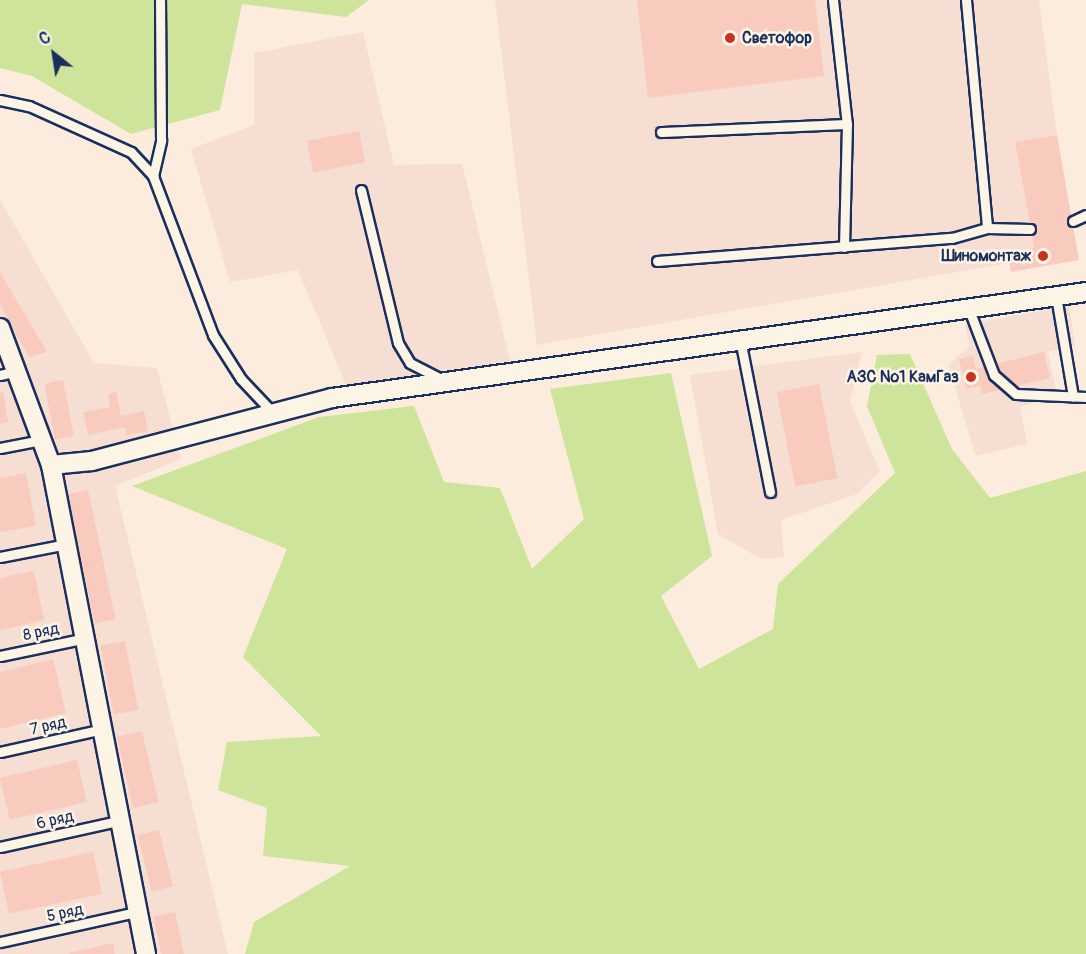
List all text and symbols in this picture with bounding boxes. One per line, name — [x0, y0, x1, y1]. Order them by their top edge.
north arrow — [24, 24, 84, 84]
text: С — [36, 27, 54, 50]
place label: Светофор — [742, 28, 812, 48]
marker: Светофор — [723, 31, 737, 45]
place label: Шиномонтаж — [941, 246, 1031, 266]
marker: Шиномонтаж — [1036, 249, 1050, 263]
place label: АЗС №1 КамГаз — [847, 367, 959, 387]
marker: АЗС №1 КамГаз — [964, 370, 978, 384]
street label: 8 ряд — [21, 619, 61, 645]
street label: 7 ряд — [28, 713, 68, 739]
street label: 6 ряд — [35, 806, 75, 834]
street label: 5 ряд — [45, 900, 85, 926]

